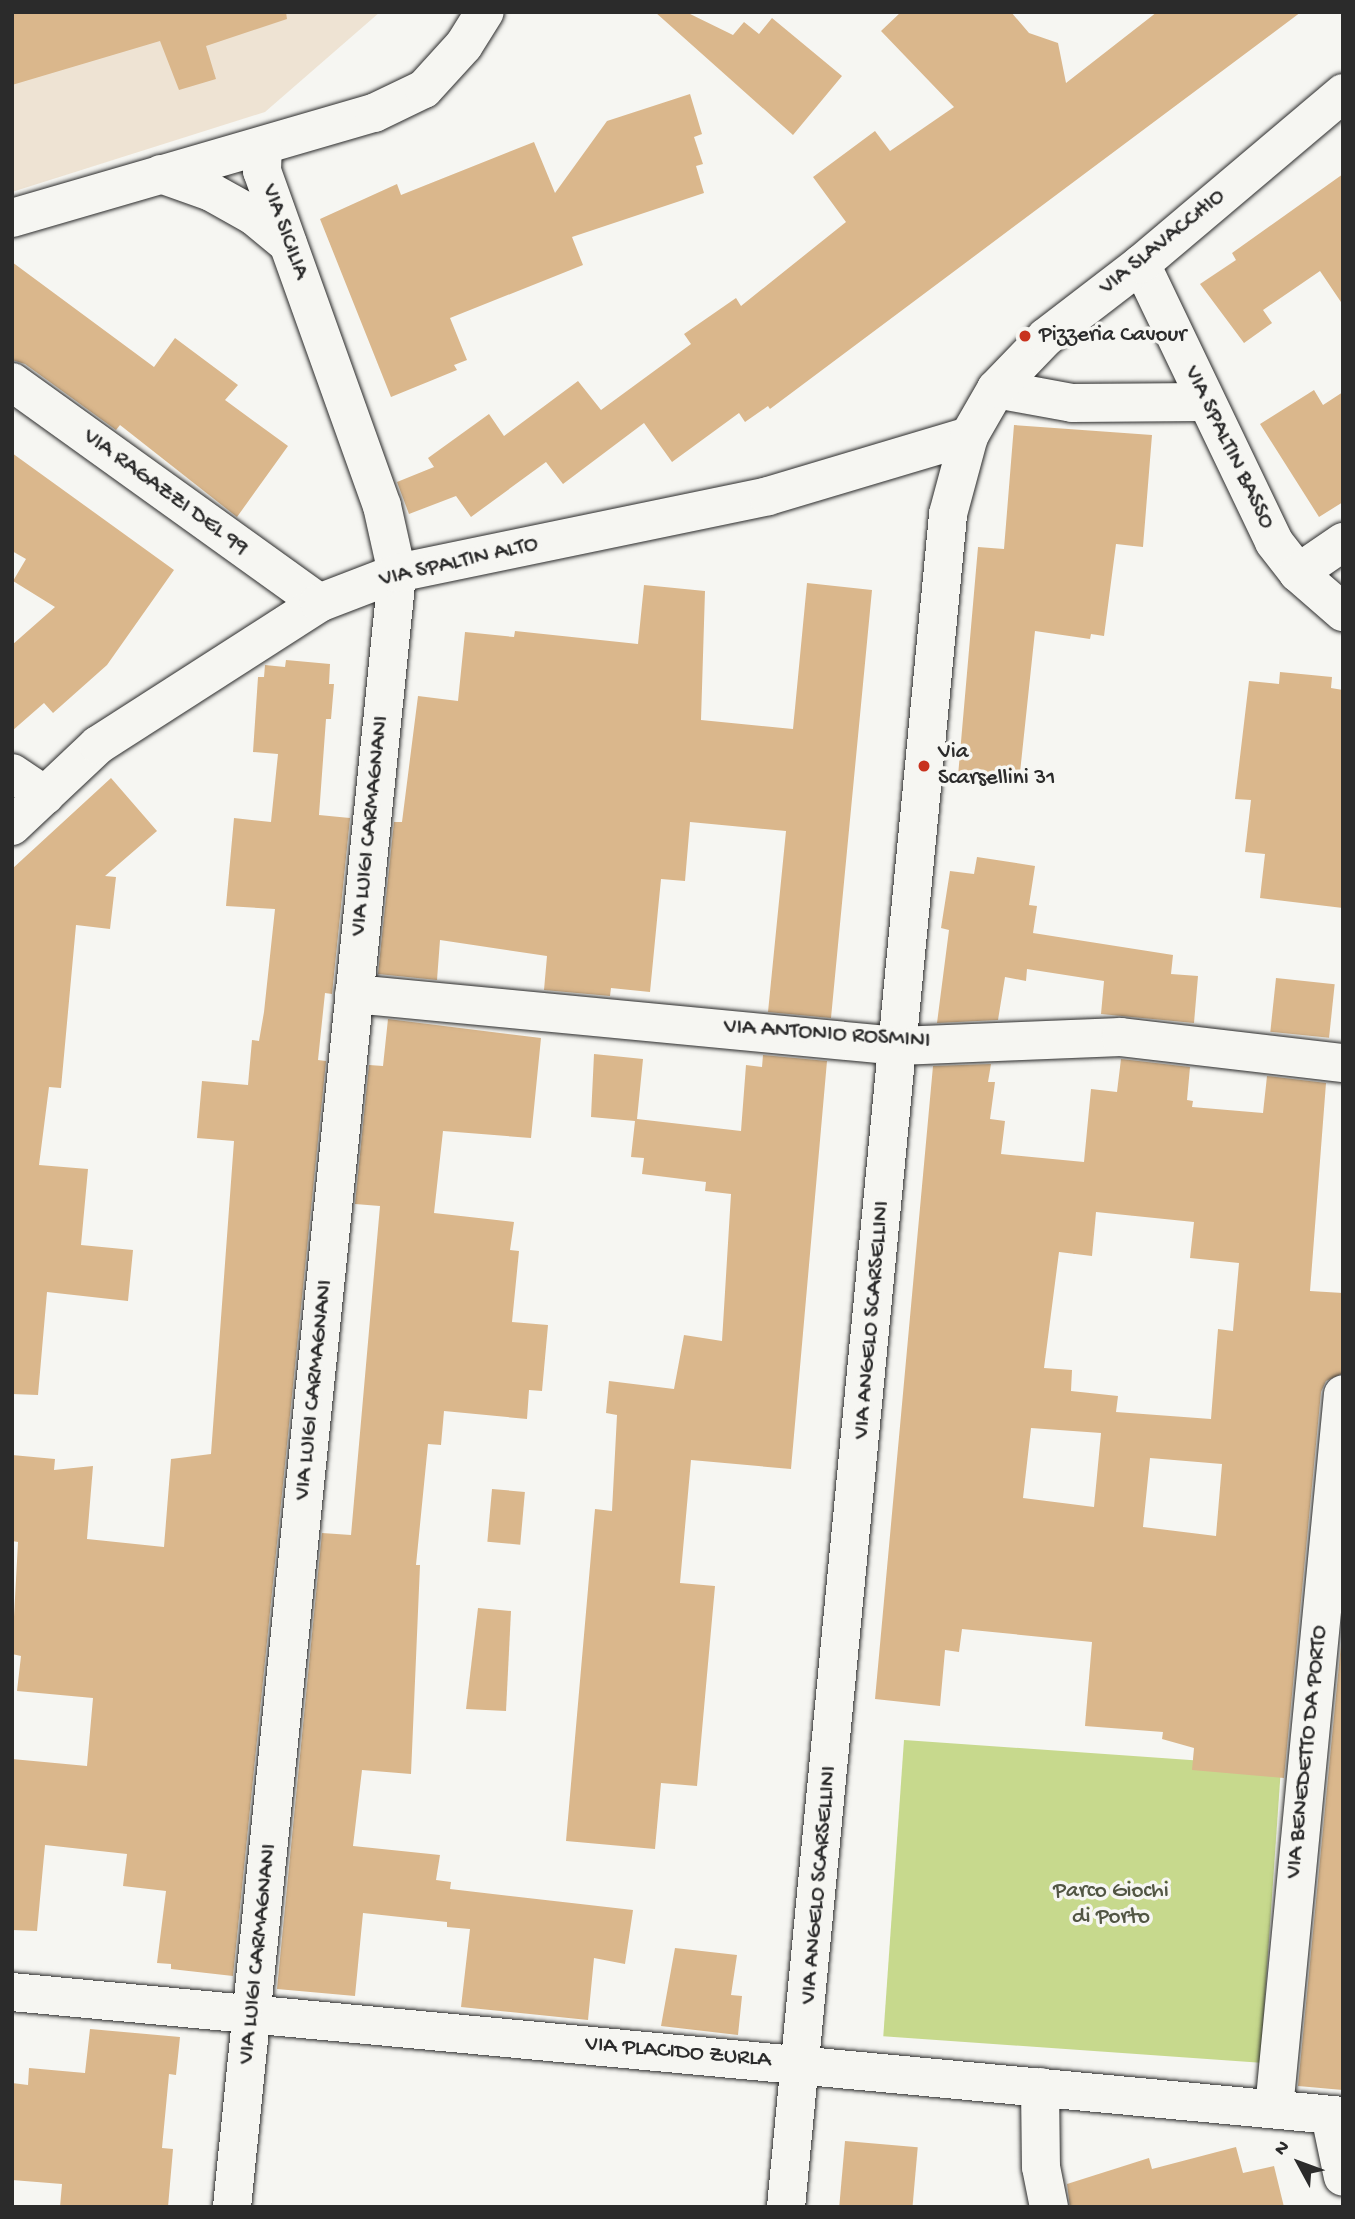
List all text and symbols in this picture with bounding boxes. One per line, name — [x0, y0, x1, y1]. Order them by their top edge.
street label: VIA SICILIA — [254, 181, 314, 283]
street label: VIA SLAVACCHIO — [1095, 184, 1231, 302]
place label: Pizzeria Cavour — [1039, 322, 1186, 350]
marker: Pizzeria Cavour — [1017, 328, 1033, 344]
street label: VIA SPALTIN BASSO — [1177, 362, 1279, 534]
street label: VIA RAGAZZI DEL 99 — [77, 424, 253, 562]
street label: VIA SPALTIN ALTO — [377, 531, 541, 595]
street label: VIA LUIGI CARMAGNANI — [346, 715, 396, 937]
place label: Via Scarsellini 31 — [938, 739, 1055, 793]
marker: Via Scarsellini 31 — [916, 758, 932, 774]
street label: VIA ANTONIO ROSMINI — [723, 1014, 931, 1056]
street label: VIA ANGELO SCARSELLINI — [849, 1200, 897, 1440]
street label: VIA LUIGI CARMAGNANI — [290, 1279, 340, 1501]
street label: VIA BENEDETTO DA PORTO — [1281, 1624, 1335, 1880]
street label: VIA ANGELO SCARSELLINI — [796, 1765, 844, 2005]
street label: VIA LUIGI CARMAGNANI — [234, 1843, 284, 2065]
park label: Parco Giochi di Porto — [1053, 1878, 1169, 1932]
street label: VIA PLACIDO ZURLA — [584, 2031, 772, 2075]
north arrow — [1264, 2128, 1334, 2198]
text: N — [1270, 2137, 1296, 2161]

